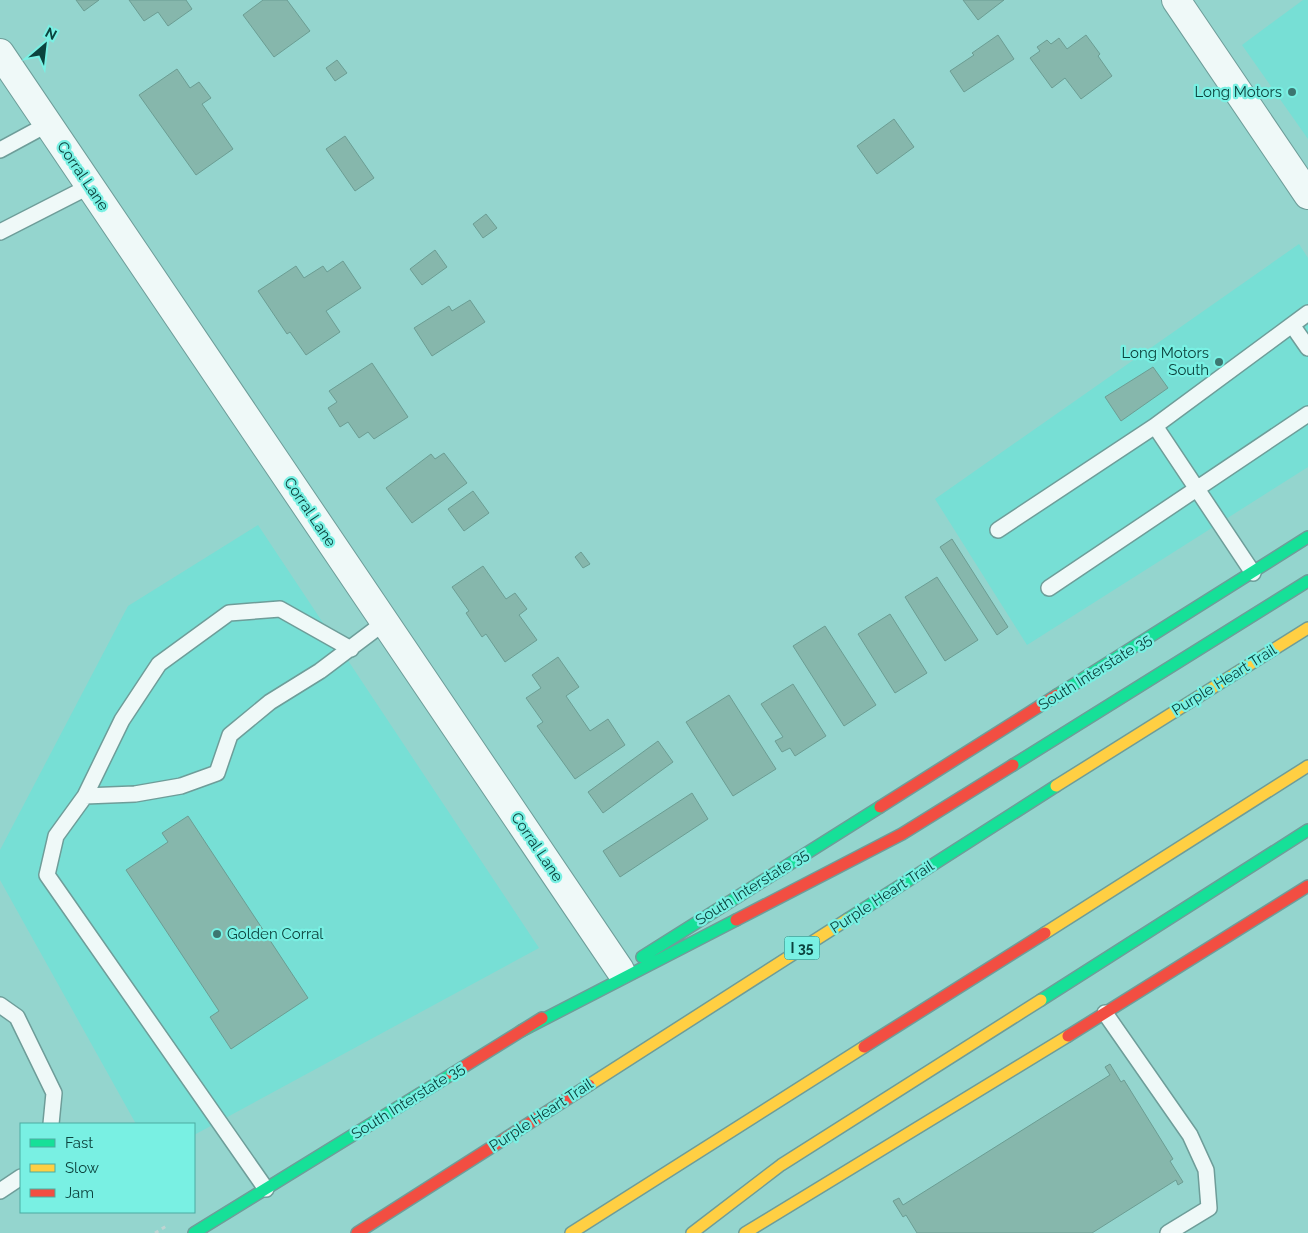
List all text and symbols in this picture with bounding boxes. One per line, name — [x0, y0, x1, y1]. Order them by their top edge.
north arrow — [20, 20, 70, 70]
text: N — [43, 24, 60, 43]
place label: Long Motors — [1194, 83, 1282, 101]
marker: Long Motors — [1286, 86, 1298, 98]
street label: Corral Lane — [53, 138, 113, 214]
place label: Long Motors South — [1121, 344, 1209, 379]
marker: Long Motors South — [1213, 356, 1225, 368]
street label: Corral Lane — [280, 474, 340, 550]
street label: South Interstate 35 — [1035, 630, 1155, 714]
street label: Purple Heart Trail — [1169, 640, 1280, 719]
street label: Corral Lane — [507, 809, 567, 885]
street label: South Interstate 35 — [692, 845, 812, 929]
street label: Purple Heart Trail — [827, 856, 938, 937]
place label: Golden Corral — [227, 925, 324, 943]
marker: Golden Corral — [211, 928, 223, 940]
road number: I 35 — [784, 936, 820, 960]
street label: South Interstate 35 — [348, 1059, 468, 1143]
street label: Purple Heart Trail — [486, 1074, 597, 1155]
legend — [20, 1123, 195, 1213]
text: Fast — [65, 1134, 93, 1152]
text: Slow — [65, 1159, 99, 1177]
text: Jam — [65, 1184, 94, 1202]

